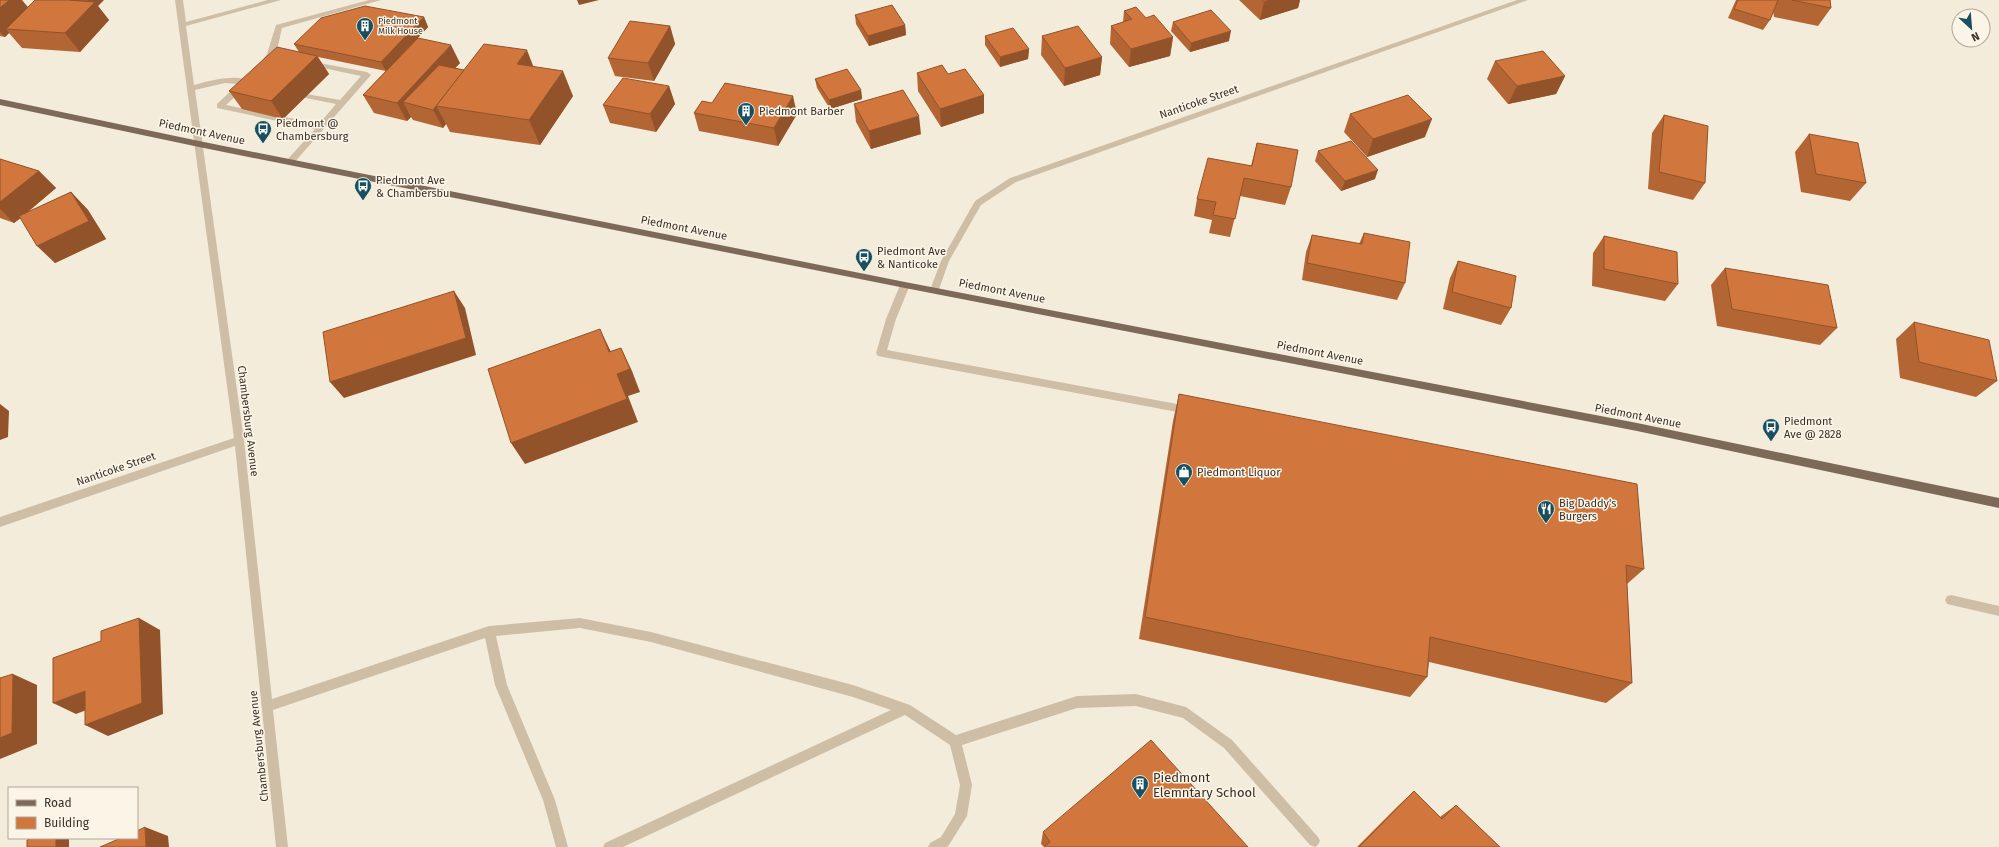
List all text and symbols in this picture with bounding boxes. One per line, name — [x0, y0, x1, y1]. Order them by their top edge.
north arrow — [1951, 8, 1991, 48]
building icon: Piedmont Milk House — [355, 16, 375, 41]
place label: Piedmont Milk House — [378, 16, 423, 36]
text: N — [1969, 29, 1981, 44]
street label: Nanticoke Street — [1158, 82, 1240, 122]
building icon: Piedmont Barber — [736, 101, 756, 126]
place label: Piedmont Barber — [759, 105, 845, 118]
street label: Piedmont Avenue — [158, 117, 246, 147]
place label: Piedmont @ Chambersburg — [276, 117, 349, 143]
bus stop icon: Piedmont @ Chambersburg — [253, 119, 273, 144]
place label: Piedmont Ave & Chambersbu — [376, 174, 450, 200]
bus stop icon: Piedmont Ave & Chambersbu — [353, 176, 373, 201]
street label: Piedmont Avenue — [640, 213, 728, 243]
place label: Piedmont Ave & Nanticoke — [877, 245, 946, 271]
bus stop icon: Piedmont Ave & Nanticoke — [854, 247, 874, 272]
street label: Piedmont Avenue — [958, 276, 1046, 306]
street label: Piedmont Avenue — [1276, 338, 1364, 368]
street label: Chambersburg Avenue — [235, 365, 261, 477]
street label: Piedmont Avenue — [1594, 401, 1682, 431]
place label: Piedmont Ave @ 2828 — [1784, 415, 1842, 441]
bus stop icon: Piedmont Ave @ 2828 — [1761, 417, 1781, 442]
street label: Nanticoke Street — [75, 449, 157, 489]
shop icon: Piedmont Liquor — [1174, 462, 1194, 487]
place label: Piedmont Liquor — [1197, 466, 1281, 479]
place label: Big Daddy's Burgers — [1559, 497, 1616, 523]
restaurant icon: Big Daddy's Burgers — [1536, 499, 1556, 524]
street label: Chambersburg Avenue — [247, 690, 271, 802]
place label: Piedmont Elemntary School — [1153, 770, 1256, 800]
building icon: Piedmont Elemntary School — [1130, 774, 1150, 799]
legend — [8, 787, 138, 839]
text: Road — [44, 796, 72, 810]
text: Building — [44, 816, 90, 830]

